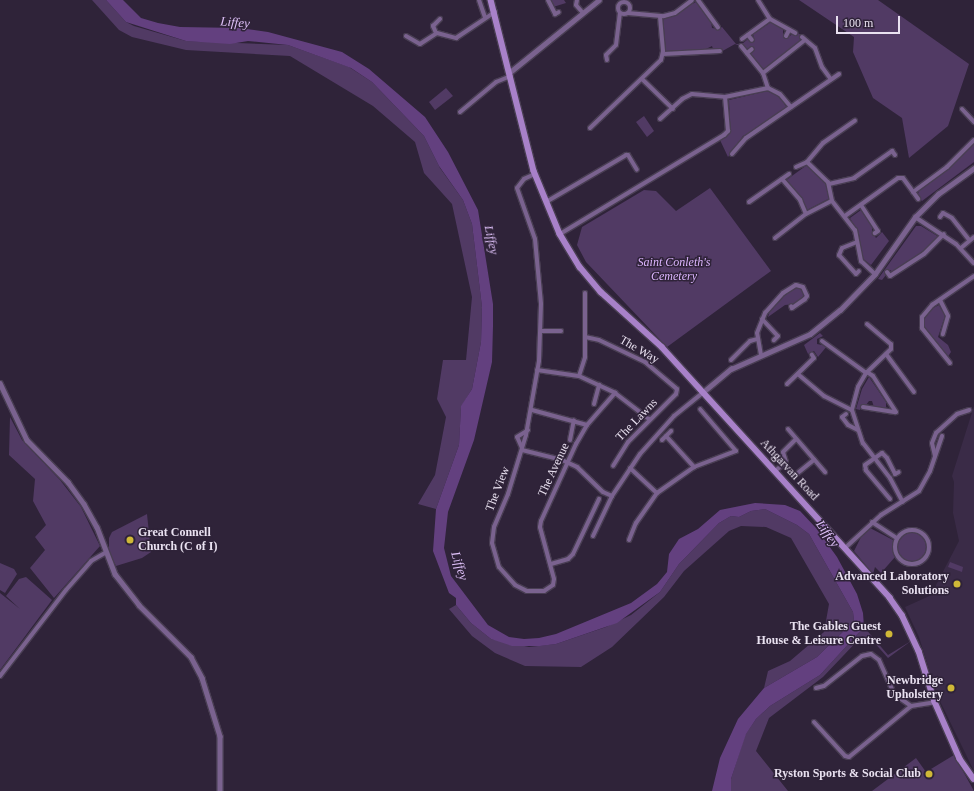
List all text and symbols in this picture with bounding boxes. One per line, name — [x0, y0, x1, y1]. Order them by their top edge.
scale bar — [838, 8, 902, 34]
water label: Liffey — [220, 14, 250, 32]
text: 100 m — [843, 16, 873, 30]
water label: Liffey — [480, 224, 502, 256]
park label: Saint Conleth's Cemetery — [638, 256, 710, 284]
street label: The Way — [617, 333, 661, 367]
street label: The Lawns — [613, 396, 661, 444]
street label: Athgarvan Road — [757, 436, 821, 504]
street label: The Avenue — [535, 441, 573, 499]
street label: The View — [483, 465, 513, 513]
water label: Liffey — [812, 517, 842, 551]
place label: Great Connell Church (C of I) — [138, 526, 217, 554]
marker: Great Connell Church (C of I) — [125, 535, 135, 545]
water label: Liffey — [447, 550, 471, 582]
place label: Advanced Laboratory Solutions — [835, 570, 949, 598]
marker: Advanced Laboratory Solutions — [952, 579, 962, 589]
place label: The Gables Guest House & Leisure Centre — [756, 620, 881, 648]
marker: The Gables Guest House & Leisure Centre — [884, 629, 894, 639]
place label: Newbridge Upholstery — [886, 674, 943, 702]
marker: Newbridge Upholstery — [946, 683, 956, 693]
place label: Ryston Sports & Social Club — [774, 767, 921, 781]
marker: Ryston Sports & Social Club — [924, 769, 934, 779]

